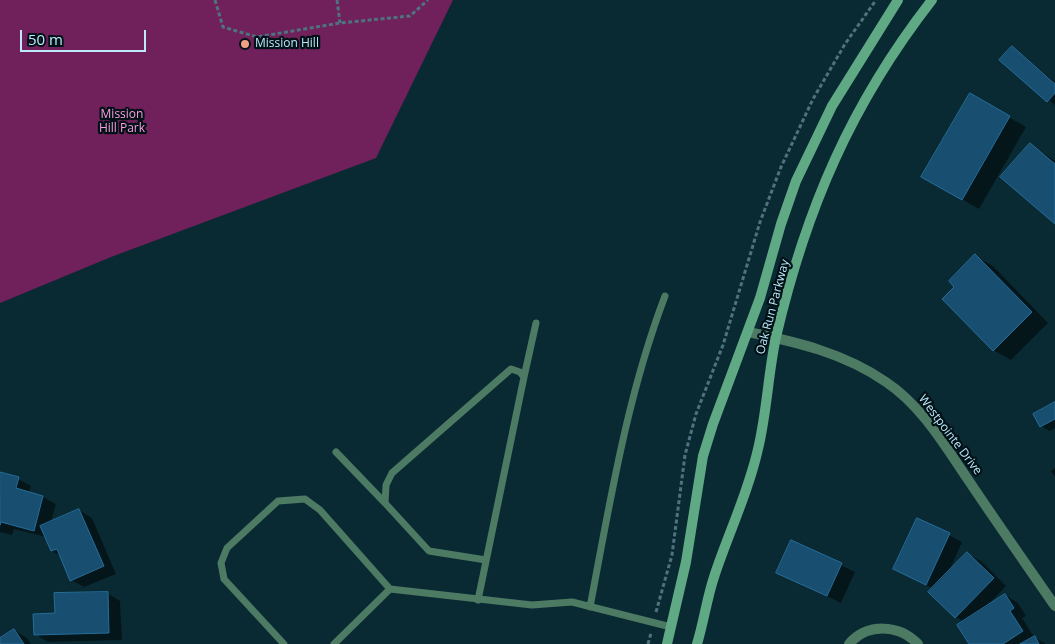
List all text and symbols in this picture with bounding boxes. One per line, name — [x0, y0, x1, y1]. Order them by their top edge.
scale bar — [22, 20, 149, 52]
text: 50 m — [28, 29, 63, 49]
place label: Mission Hill — [255, 37, 319, 51]
marker: Mission Hill — [239, 38, 251, 50]
park label: Mission Hill Park — [99, 108, 145, 136]
street label: Oak Run Parkway — [753, 258, 793, 356]
street label: Westpointe Drive — [915, 392, 985, 478]

